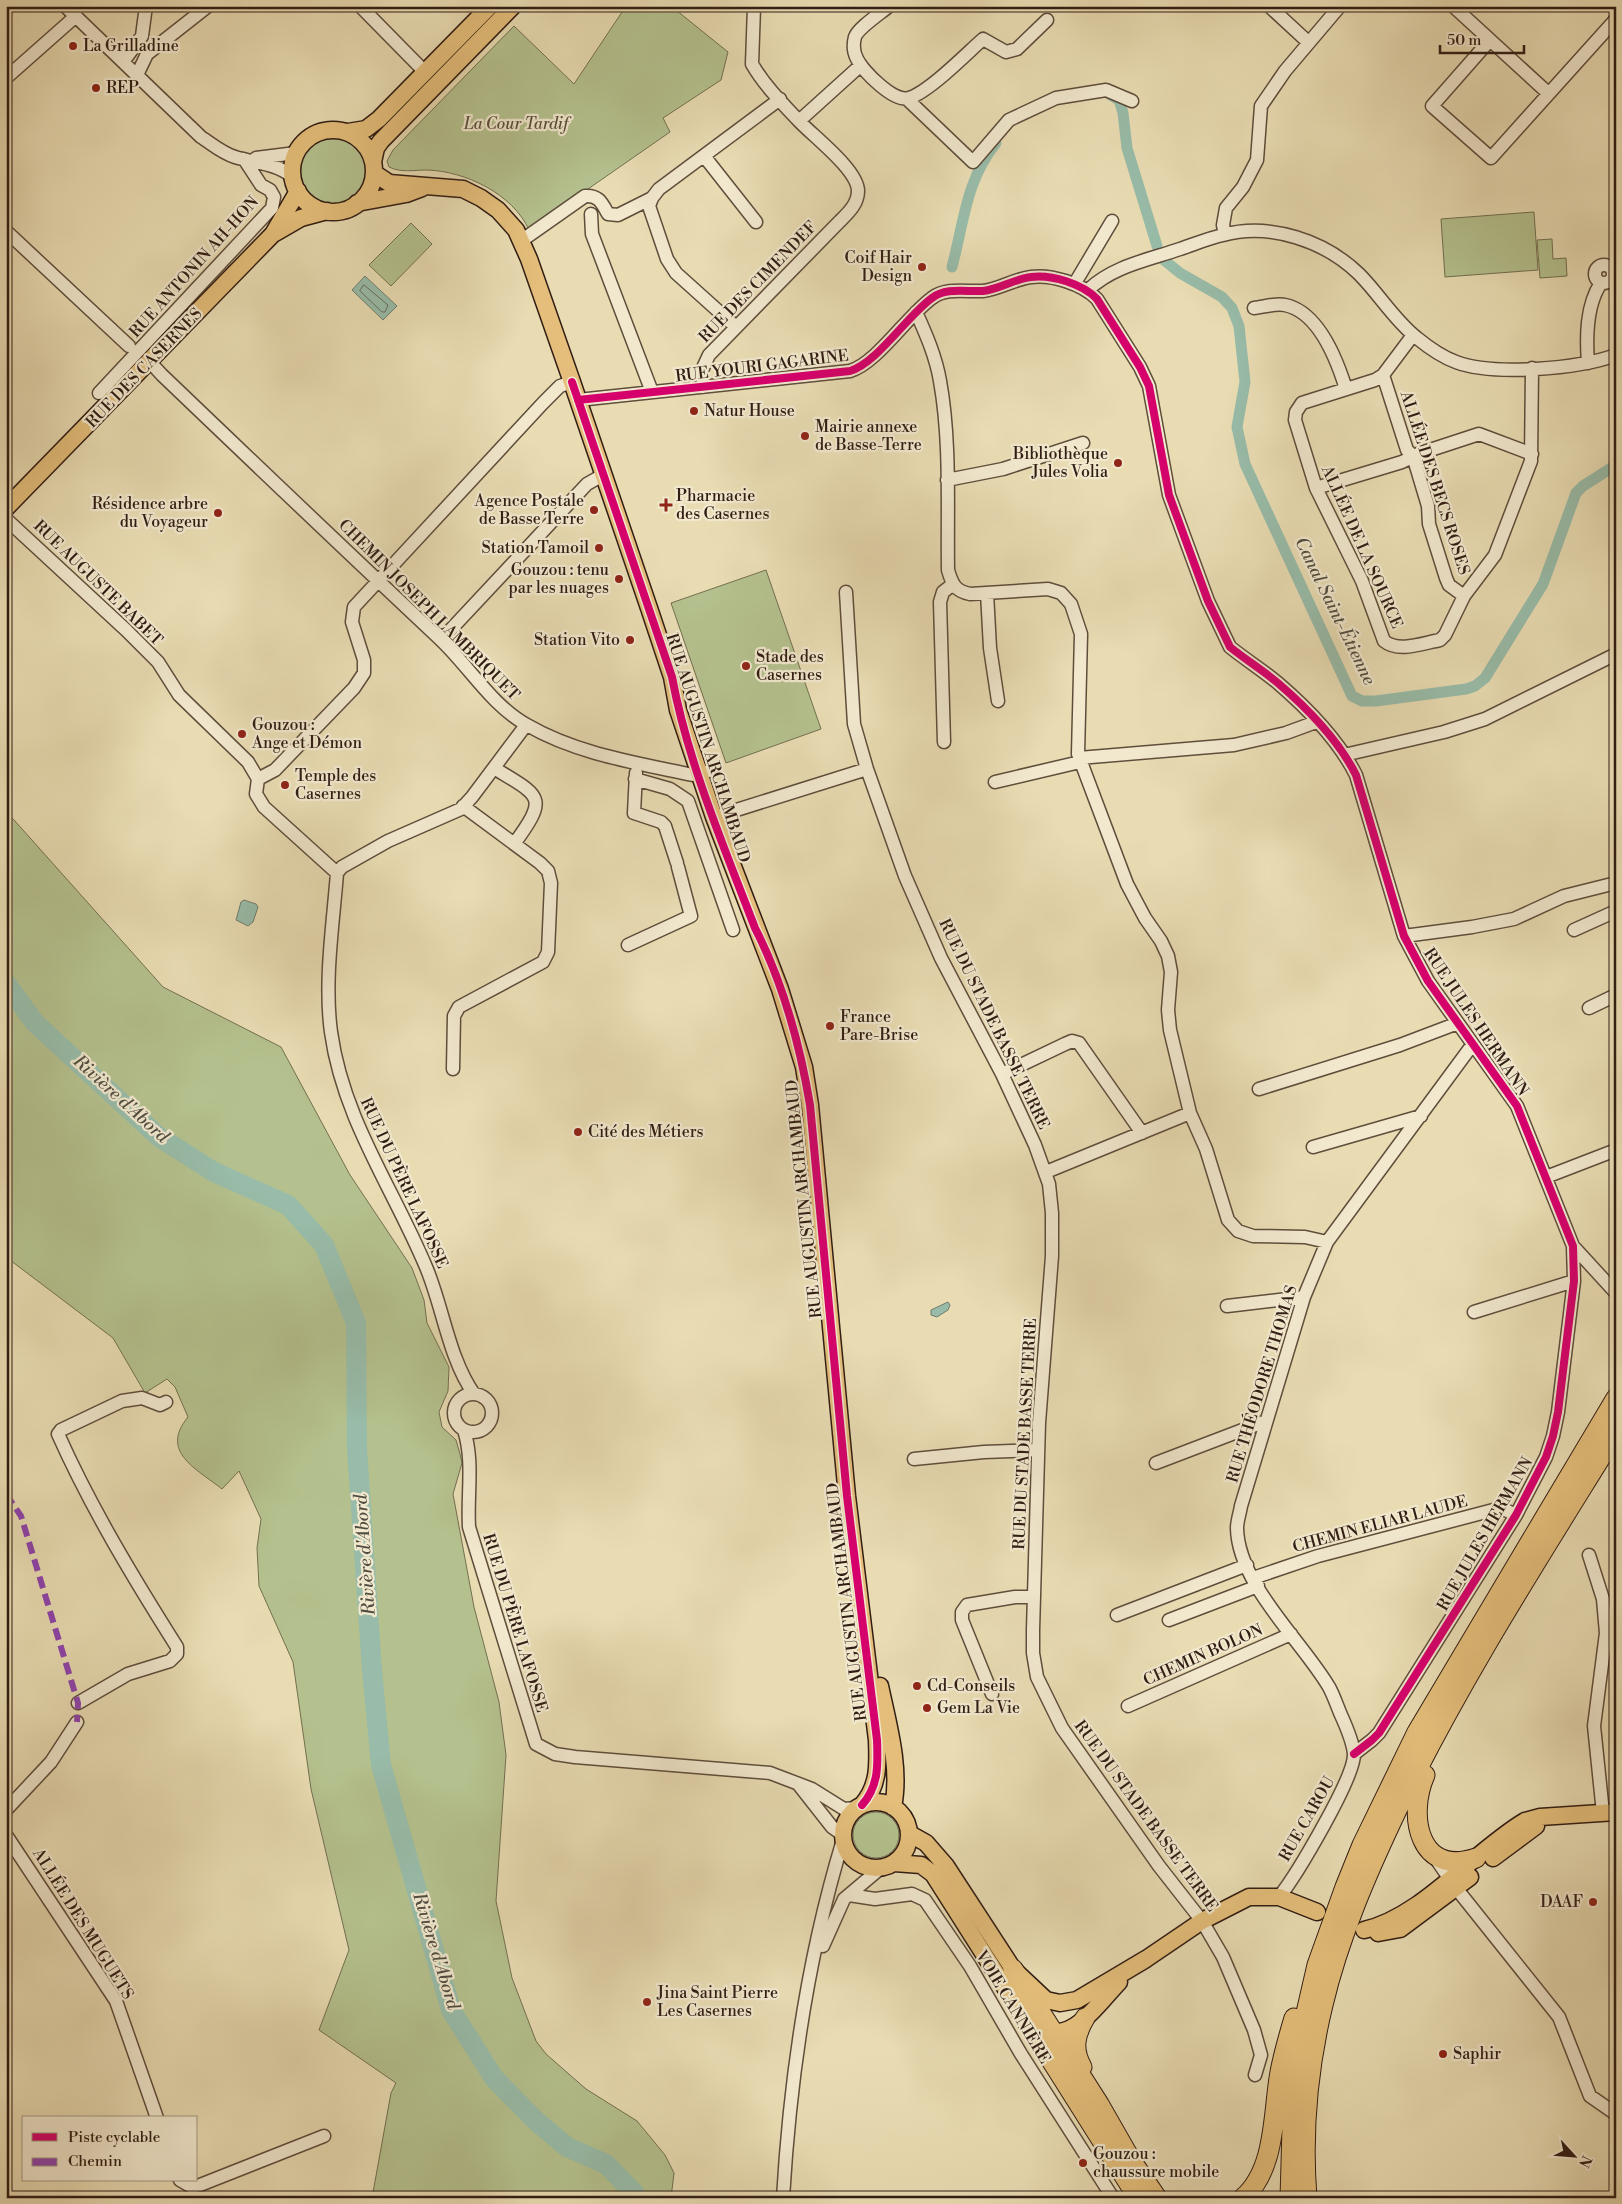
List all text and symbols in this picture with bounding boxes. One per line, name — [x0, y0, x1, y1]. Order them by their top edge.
scale bar — [1440, 22, 1523, 54]
text: 50 m — [1447, 31, 1481, 50]
place label: La Grilladine — [83, 36, 179, 56]
marker: La Grilladine — [67, 40, 79, 52]
place label: REP — [106, 78, 139, 98]
marker: REP — [90, 82, 102, 94]
park label: La Cour Tardif — [463, 114, 572, 134]
street label: RUE ANTONIN AH-HON — [125, 192, 263, 342]
street label: RUE DES CIMENDEF — [695, 217, 821, 347]
place label: Coif Hair Design — [845, 248, 912, 286]
marker: Coif Hair Design — [916, 261, 928, 273]
street label: RUE DES CASERNES — [82, 304, 206, 432]
street label: RUE YOURI GAGARINE — [674, 345, 850, 387]
street label: ALLÉE DES BECS ROSES — [1395, 387, 1476, 578]
place label: Natur House — [704, 401, 795, 421]
marker: Natur House — [688, 405, 700, 417]
place label: Mairie annexe de Basse-Terre — [815, 417, 922, 455]
marker: Mairie annexe de Basse-Terre — [799, 430, 811, 442]
place label: Bibliothèque Jules Volia — [1012, 444, 1109, 482]
marker: Bibliothèque Jules Volia — [1112, 457, 1124, 469]
street label: ALLÉE DE LA SOURCE — [1317, 461, 1409, 632]
place label: Pharmacie des Casernes — [676, 486, 769, 524]
place label: Agence Postale de Basse Terre — [474, 491, 584, 529]
place label: Résidence arbre du Voyageur — [92, 494, 208, 532]
marker: Pharmacie des Casernes — [660, 499, 672, 511]
marker: Agence Postale de Basse Terre — [588, 504, 600, 516]
marker: Résidence arbre du Voyageur — [212, 507, 224, 519]
street label: CHEMIN JOSEPH LAMBRIQUET — [334, 515, 524, 705]
street label: RUE AUGUSTE BABET — [29, 516, 167, 650]
water label: Canal Saint-Étienne — [1289, 533, 1381, 689]
place label: Station Tamoil — [482, 538, 589, 558]
marker: Station Tamoil — [593, 542, 605, 554]
place label: Gouzou : tenu par les nuages — [508, 560, 609, 598]
marker: Gouzou : tenu par les nuages — [613, 573, 625, 585]
place label: Station Vito — [534, 630, 620, 650]
street label: RUE AUGUSTIN ARCHAMBAUD — [661, 631, 755, 865]
marker: Station Vito — [624, 634, 636, 646]
place label: Stade des Casernes — [756, 647, 824, 685]
marker: Stade des Casernes — [740, 660, 752, 672]
place label: Gouzou : Ange et Démon — [251, 715, 363, 753]
marker: Gouzou : Ange et Démon — [236, 728, 248, 740]
place label: Temple des Casernes — [295, 766, 376, 804]
marker: Temple des Casernes — [279, 779, 291, 791]
street label: RUE DU STADE BASSE TERRE — [934, 915, 1054, 1133]
street label: RUE JULES HERMANN — [1419, 944, 1533, 1100]
place label: France Pare-Brise — [840, 1007, 918, 1045]
marker: France Pare-Brise — [824, 1020, 836, 1032]
water label: Rivière d'Abord — [68, 1049, 174, 1149]
street label: RUE AUGUSTIN ARCHAMBAUD — [782, 1079, 826, 1319]
street label: RUE DU PÈRE LAFOSSE — [356, 1094, 454, 1272]
place label: Cité des Métiers — [588, 1122, 704, 1142]
marker: Cité des Métiers — [572, 1126, 584, 1138]
street label: RUE THÉODORE THOMAS — [1220, 1282, 1302, 1485]
street label: RUE DU STADE BASSE TERRE — [1009, 1318, 1041, 1550]
street label: RUE JULES HERMANN — [1433, 1454, 1537, 1614]
street label: RUE AUGUSTIN ARCHAMBAUD — [822, 1482, 872, 1722]
street label: CHEMIN ELIAR LAUDE — [1290, 1491, 1470, 1557]
water label: Rivière d'Abord — [349, 1493, 381, 1617]
street label: RUE DU PÈRE LAFOSSE — [478, 1531, 554, 1715]
street label: CHEMIN BOLON — [1140, 1620, 1266, 1690]
place label: Cd-Conseils — [927, 1676, 1015, 1696]
marker: Cd-Conseils — [911, 1680, 923, 1692]
place label: Gem La Vie — [937, 1698, 1020, 1718]
marker: Gem La Vie — [921, 1702, 933, 1714]
street label: RUE DU STADE BASSE TERRE — [1070, 1716, 1222, 1916]
street label: RUE CAROU — [1275, 1773, 1339, 1865]
street label: ALLÉE DES MUGUETS — [28, 1843, 139, 2003]
water label: Rivière d'Abord — [407, 1889, 465, 2013]
place label: DAAF — [1540, 1892, 1583, 1912]
marker: DAAF — [1587, 1896, 1599, 1908]
street label: VOIE CANNIÈRE — [971, 1945, 1056, 2067]
place label: Jina Saint Pierre Les Casernes — [656, 1983, 778, 2021]
marker: Jina Saint Pierre Les Casernes — [641, 1996, 653, 2008]
place label: Saphir — [1453, 2044, 1501, 2064]
marker: Saphir — [1437, 2048, 1449, 2060]
legend — [22, 2116, 198, 2182]
text: Piste cyclable — [68, 2128, 160, 2147]
north arrow — [1550, 2132, 1600, 2182]
place label: Gouzou : chaussure mobile — [1093, 2144, 1219, 2182]
text: Chemin — [68, 2152, 122, 2171]
text: N — [1574, 2152, 1595, 2170]
marker: Gouzou : chaussure mobile — [1077, 2157, 1089, 2169]

